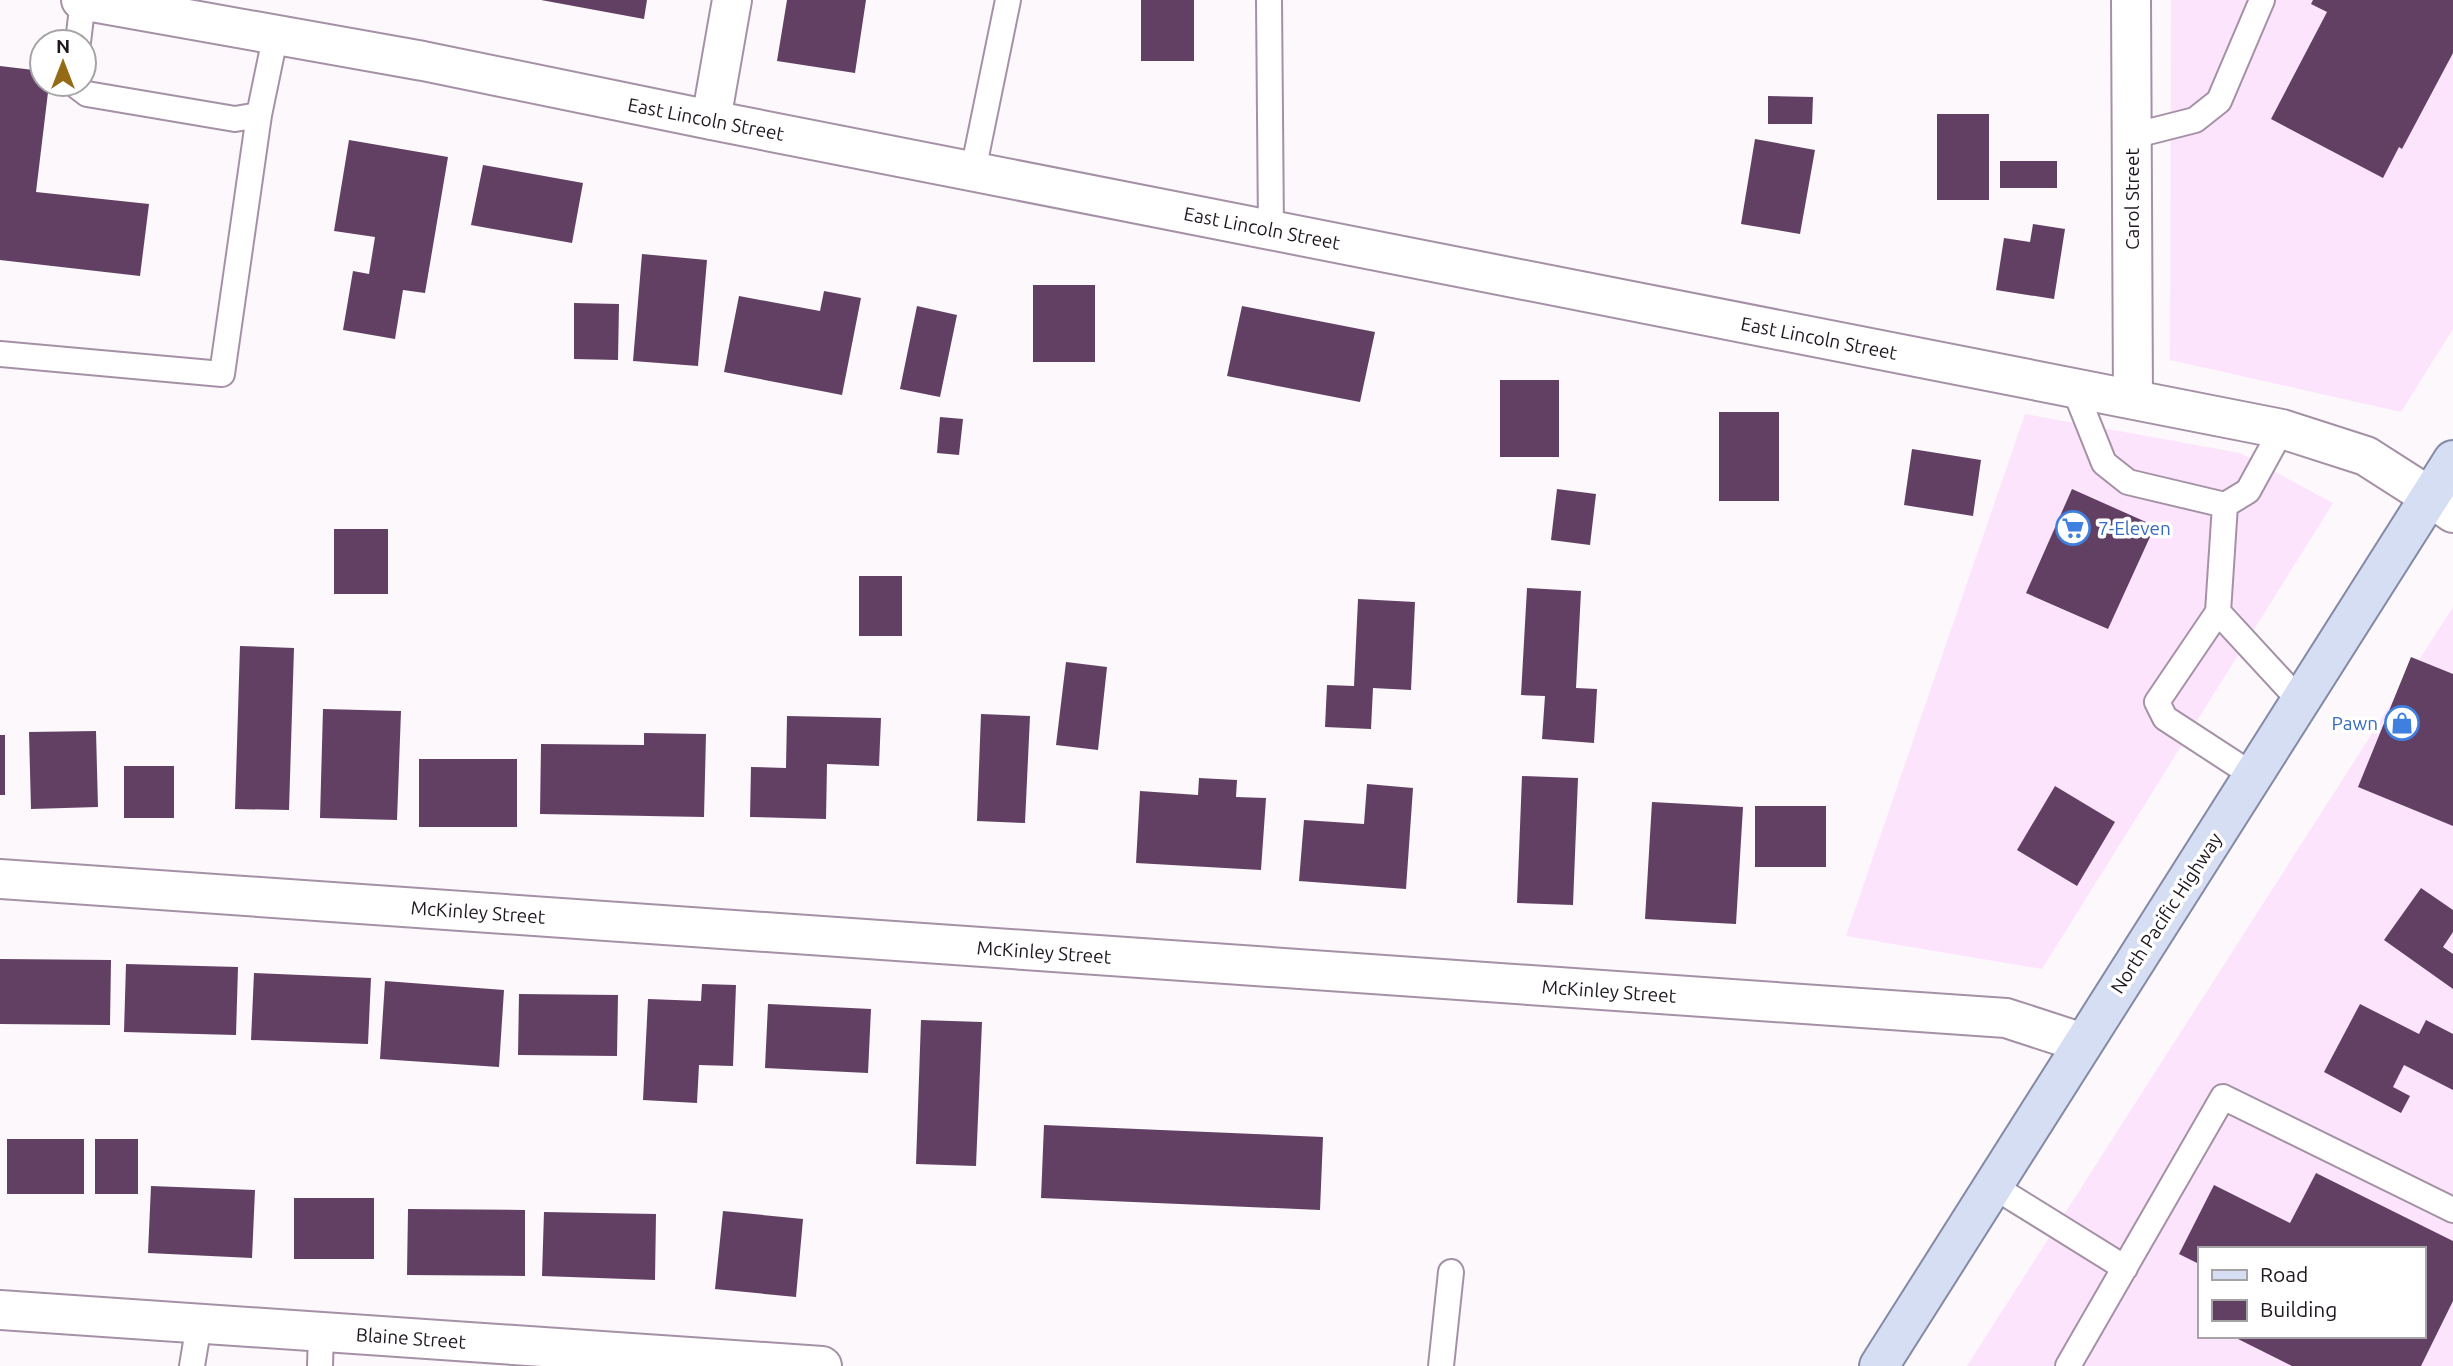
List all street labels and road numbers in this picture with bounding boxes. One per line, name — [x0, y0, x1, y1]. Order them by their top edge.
street label: East Lincoln Street — [626, 93, 787, 145]
street label: Carol Street — [2121, 147, 2143, 250]
street label: East Lincoln Street — [1182, 202, 1343, 254]
street label: East Lincoln Street — [1739, 312, 1900, 364]
street label: North Pacific Highway — [2106, 828, 2226, 998]
street label: McKinley Street — [410, 896, 547, 928]
street label: McKinley Street — [976, 936, 1113, 968]
street label: McKinley Street — [1541, 975, 1678, 1007]
street label: Blaine Street — [355, 1323, 467, 1353]

